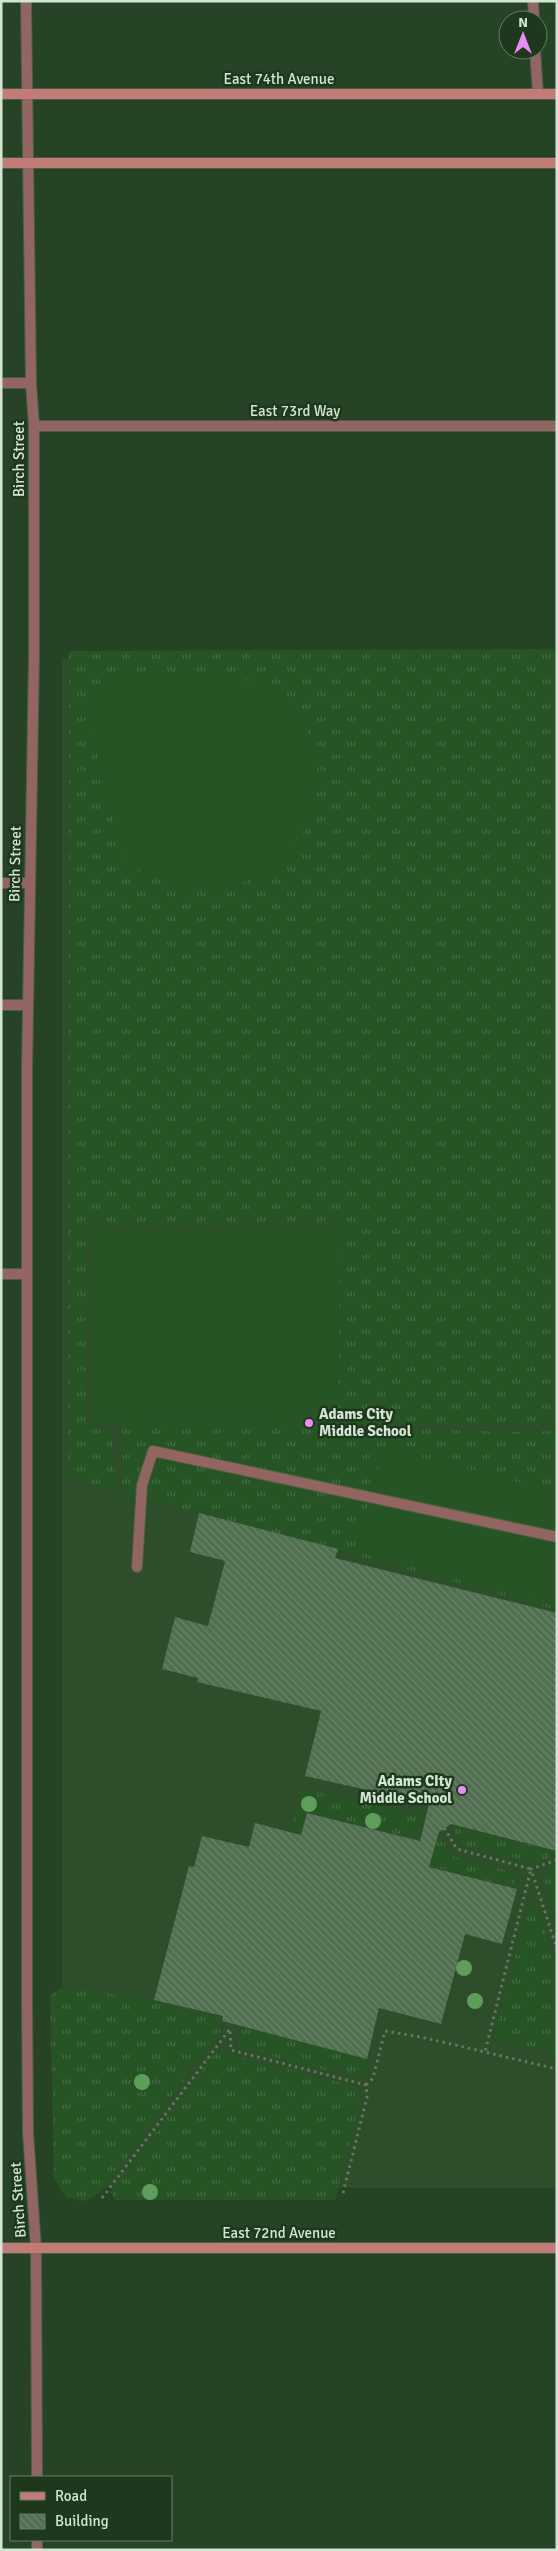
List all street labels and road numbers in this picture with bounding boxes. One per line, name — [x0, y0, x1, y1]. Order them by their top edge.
street label: East 74th Avenue — [224, 70, 334, 88]
street label: East 73rd Way — [250, 402, 340, 420]
street label: Birch Street — [10, 421, 28, 497]
street label: Birch Street — [5, 826, 25, 902]
street label: Birch Street — [6, 2161, 30, 2239]
street label: East 72nd Avenue — [222, 2224, 336, 2242]

